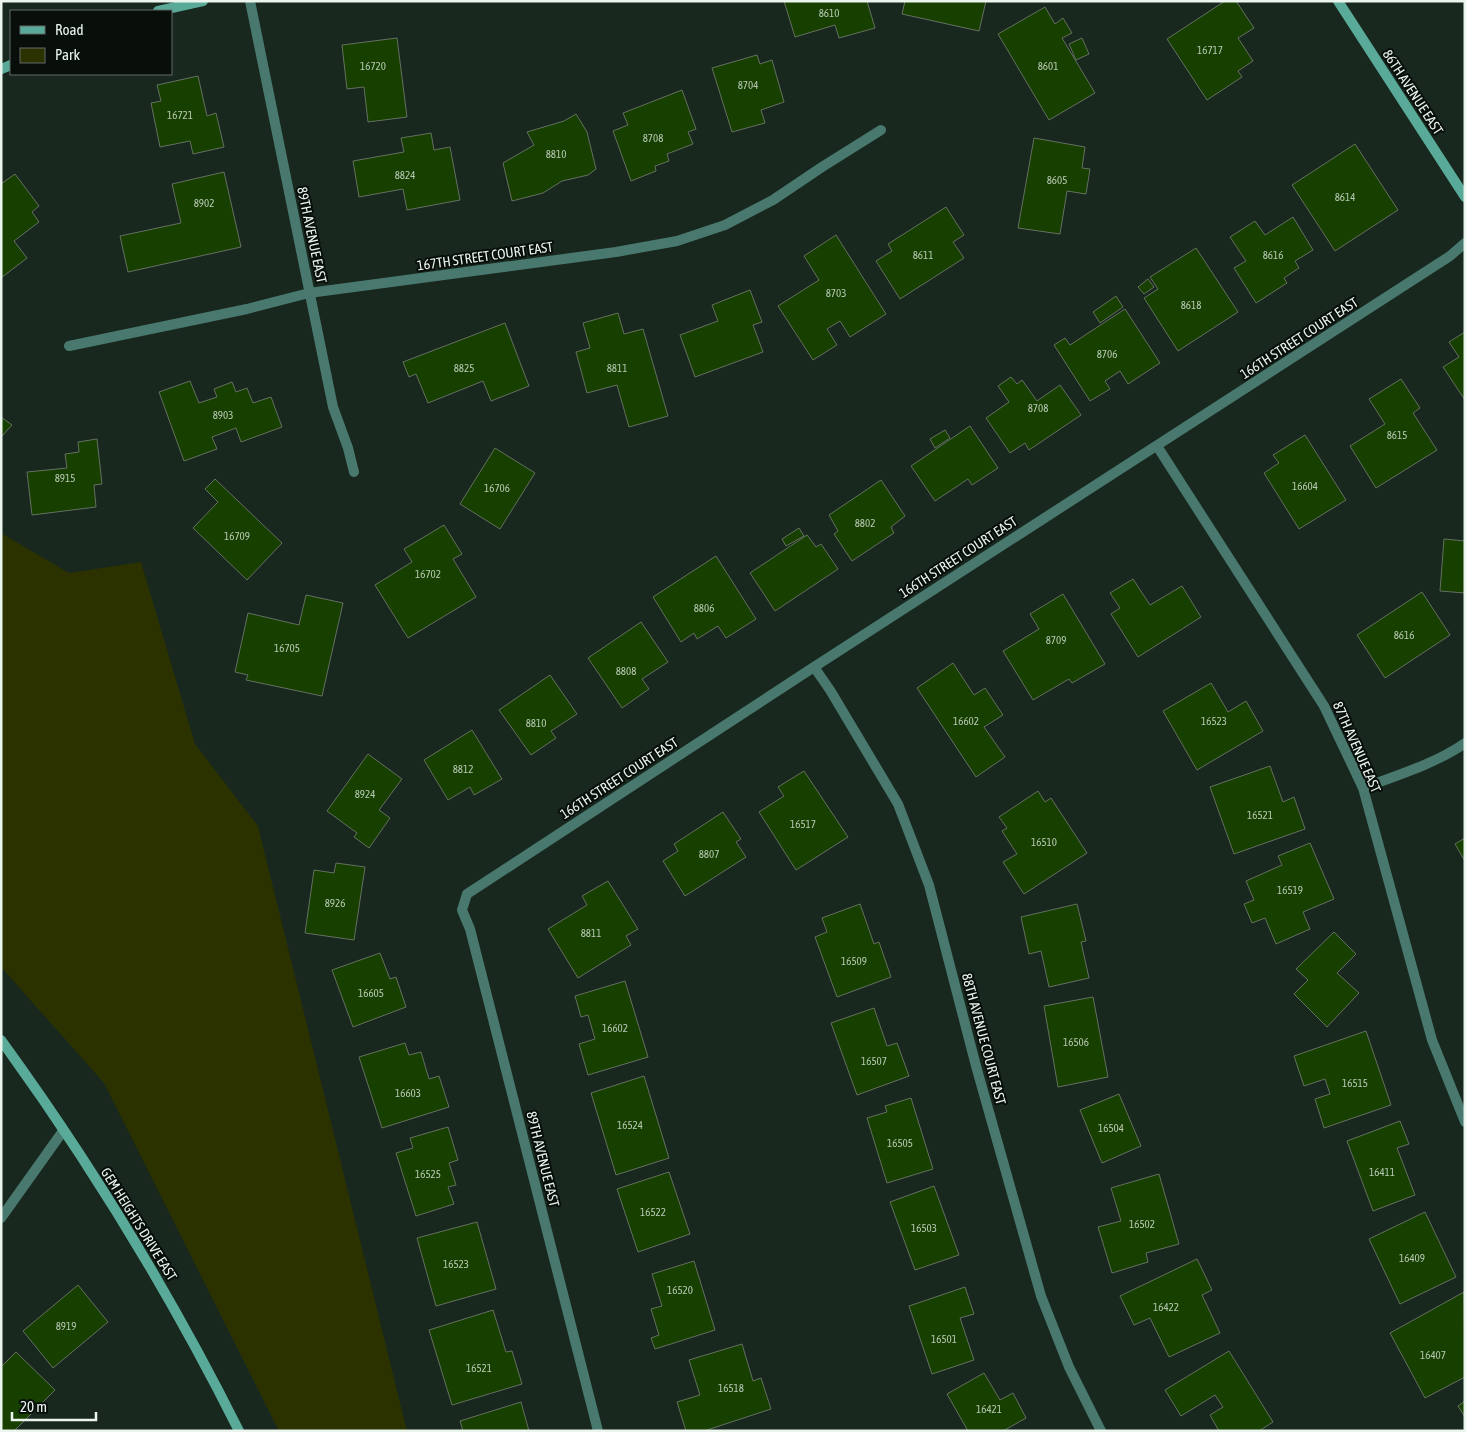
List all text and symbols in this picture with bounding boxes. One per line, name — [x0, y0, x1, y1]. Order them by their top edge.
house number: 8610 — [819, 7, 839, 19]
legend — [10, 10, 172, 75]
text: Road — [55, 21, 84, 38]
house number: 16717 — [1197, 44, 1223, 56]
text: Park — [55, 46, 80, 63]
street label: 86TH AVENUE EAST — [1380, 47, 1446, 137]
house number: 16720 — [360, 60, 386, 72]
house number: 8601 — [1038, 60, 1058, 72]
house number: 8704 — [738, 79, 758, 91]
house number: 16721 — [167, 109, 193, 121]
house number: 8708 — [643, 132, 663, 144]
house number: 8810 — [546, 148, 566, 160]
house number: 8824 — [395, 169, 415, 181]
house number: 8605 — [1047, 174, 1067, 186]
street label: 89TH AVENUE EAST — [294, 185, 330, 285]
house number: 8614 — [1335, 191, 1355, 203]
house number: 8902 — [194, 197, 214, 209]
street label: 167TH STREET COURT EAST — [416, 239, 554, 273]
house number: 8611 — [913, 249, 933, 261]
house number: 8616 — [1263, 249, 1283, 261]
house number: 8703 — [826, 287, 846, 299]
street label: 166TH STREET COURT EAST — [1237, 294, 1361, 382]
house number: 8618 — [1181, 299, 1201, 311]
house number: 8706 — [1097, 348, 1117, 360]
house number: 8825 — [454, 362, 474, 374]
house number: 8811 — [607, 362, 627, 374]
house number: 8708 — [1028, 402, 1048, 414]
house number: 8903 — [213, 409, 233, 421]
house number: 8615 — [1387, 429, 1407, 441]
house number: 8915 — [55, 472, 75, 484]
house number: 16604 — [1292, 480, 1318, 492]
house number: 16706 — [484, 482, 510, 494]
street label: 166TH STREET COURT EAST — [896, 513, 1020, 601]
house number: 8802 — [855, 517, 875, 529]
house number: 16709 — [224, 530, 250, 542]
house number: 16702 — [415, 568, 441, 580]
house number: 8806 — [694, 602, 714, 614]
house number: 8616 — [1394, 629, 1414, 641]
house number: 8709 — [1046, 634, 1066, 646]
house number: 16705 — [274, 642, 300, 654]
house number: 8808 — [616, 665, 636, 677]
street label: 87TH AVENUE EAST — [1330, 699, 1384, 795]
house number: 16602 — [953, 715, 979, 727]
house number: 16523 — [1201, 715, 1227, 727]
house number: 8810 — [526, 717, 546, 729]
street label: 166TH STREET COURT EAST — [557, 734, 681, 822]
house number: 8812 — [453, 763, 473, 775]
house number: 8924 — [355, 788, 375, 800]
house number: 16521 — [1247, 809, 1273, 821]
house number: 16517 — [790, 818, 816, 830]
house number: 16510 — [1031, 836, 1057, 848]
house number: 8807 — [699, 848, 719, 860]
house number: 16519 — [1277, 884, 1303, 896]
house number: 8926 — [325, 897, 345, 909]
house number: 8811 — [581, 927, 601, 939]
house number: 16509 — [841, 955, 867, 967]
street label: 88TH AVENUE COURT EAST — [959, 971, 1009, 1107]
house number: 16605 — [358, 987, 384, 999]
house number: 16602 — [602, 1022, 628, 1034]
house number: 16506 — [1063, 1036, 1089, 1048]
house number: 16507 — [861, 1055, 887, 1067]
house number: 16515 — [1342, 1077, 1368, 1089]
house number: 16603 — [395, 1087, 421, 1099]
street label: 89TH AVENUE EAST — [523, 1110, 563, 1208]
house number: 16524 — [617, 1119, 643, 1131]
house number: 16504 — [1098, 1122, 1124, 1134]
house number: 16505 — [887, 1137, 913, 1149]
street label: GEM HEIGHTS DRIVE EAST — [98, 1165, 180, 1283]
house number: 16411 — [1369, 1166, 1395, 1178]
house number: 16525 — [415, 1168, 441, 1180]
house number: 16522 — [640, 1206, 666, 1218]
house number: 16502 — [1129, 1218, 1155, 1230]
house number: 16503 — [911, 1222, 937, 1234]
house number: 16409 — [1399, 1252, 1425, 1264]
house number: 16523 — [443, 1258, 469, 1270]
house number: 16520 — [667, 1284, 693, 1296]
house number: 16422 — [1153, 1301, 1179, 1313]
house number: 8919 — [56, 1320, 76, 1332]
house number: 16501 — [931, 1333, 957, 1345]
house number: 16407 — [1420, 1349, 1446, 1361]
house number: 16521 — [466, 1362, 492, 1374]
house number: 16518 — [718, 1382, 744, 1394]
scale bar — [12, 1390, 96, 1422]
text: 20 m — [20, 1398, 47, 1415]
house number: 16421 — [976, 1403, 1002, 1415]

